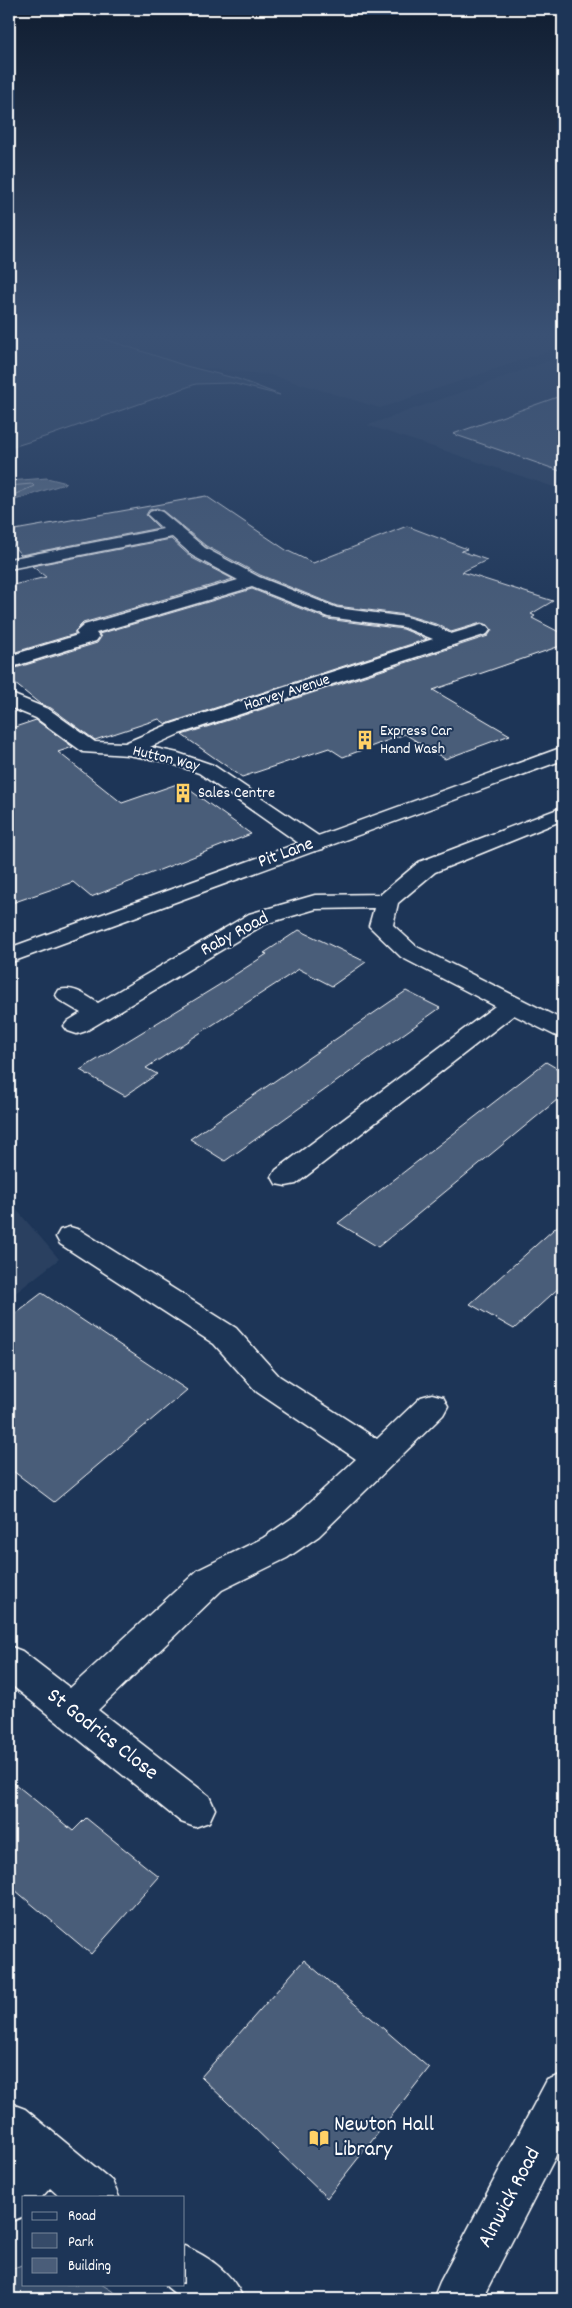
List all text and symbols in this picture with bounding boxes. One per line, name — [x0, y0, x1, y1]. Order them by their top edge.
street label: Harvey Avenue — [241, 668, 333, 718]
place label: Express Car Hand Wash — [380, 720, 452, 761]
building icon: Express Car Hand Wash — [354, 729, 376, 751]
street label: Hutton Way — [130, 740, 202, 779]
building icon: Sales Centre — [172, 782, 194, 804]
place label: Sales Centre — [198, 782, 275, 805]
street label: Pit Lane — [254, 832, 318, 876]
street label: Raby Road — [196, 906, 274, 964]
street label: St Godrics Close — [40, 1681, 164, 1789]
place label: Newton Hall Library — [334, 2110, 434, 2166]
library icon: Newton Hall Library — [308, 2127, 330, 2149]
street label: Alnwick Road — [471, 2142, 549, 2254]
legend — [22, 2196, 185, 2286]
text: Road — [68, 2206, 96, 2228]
text: Park — [68, 2232, 94, 2254]
text: Building — [68, 2256, 111, 2278]

